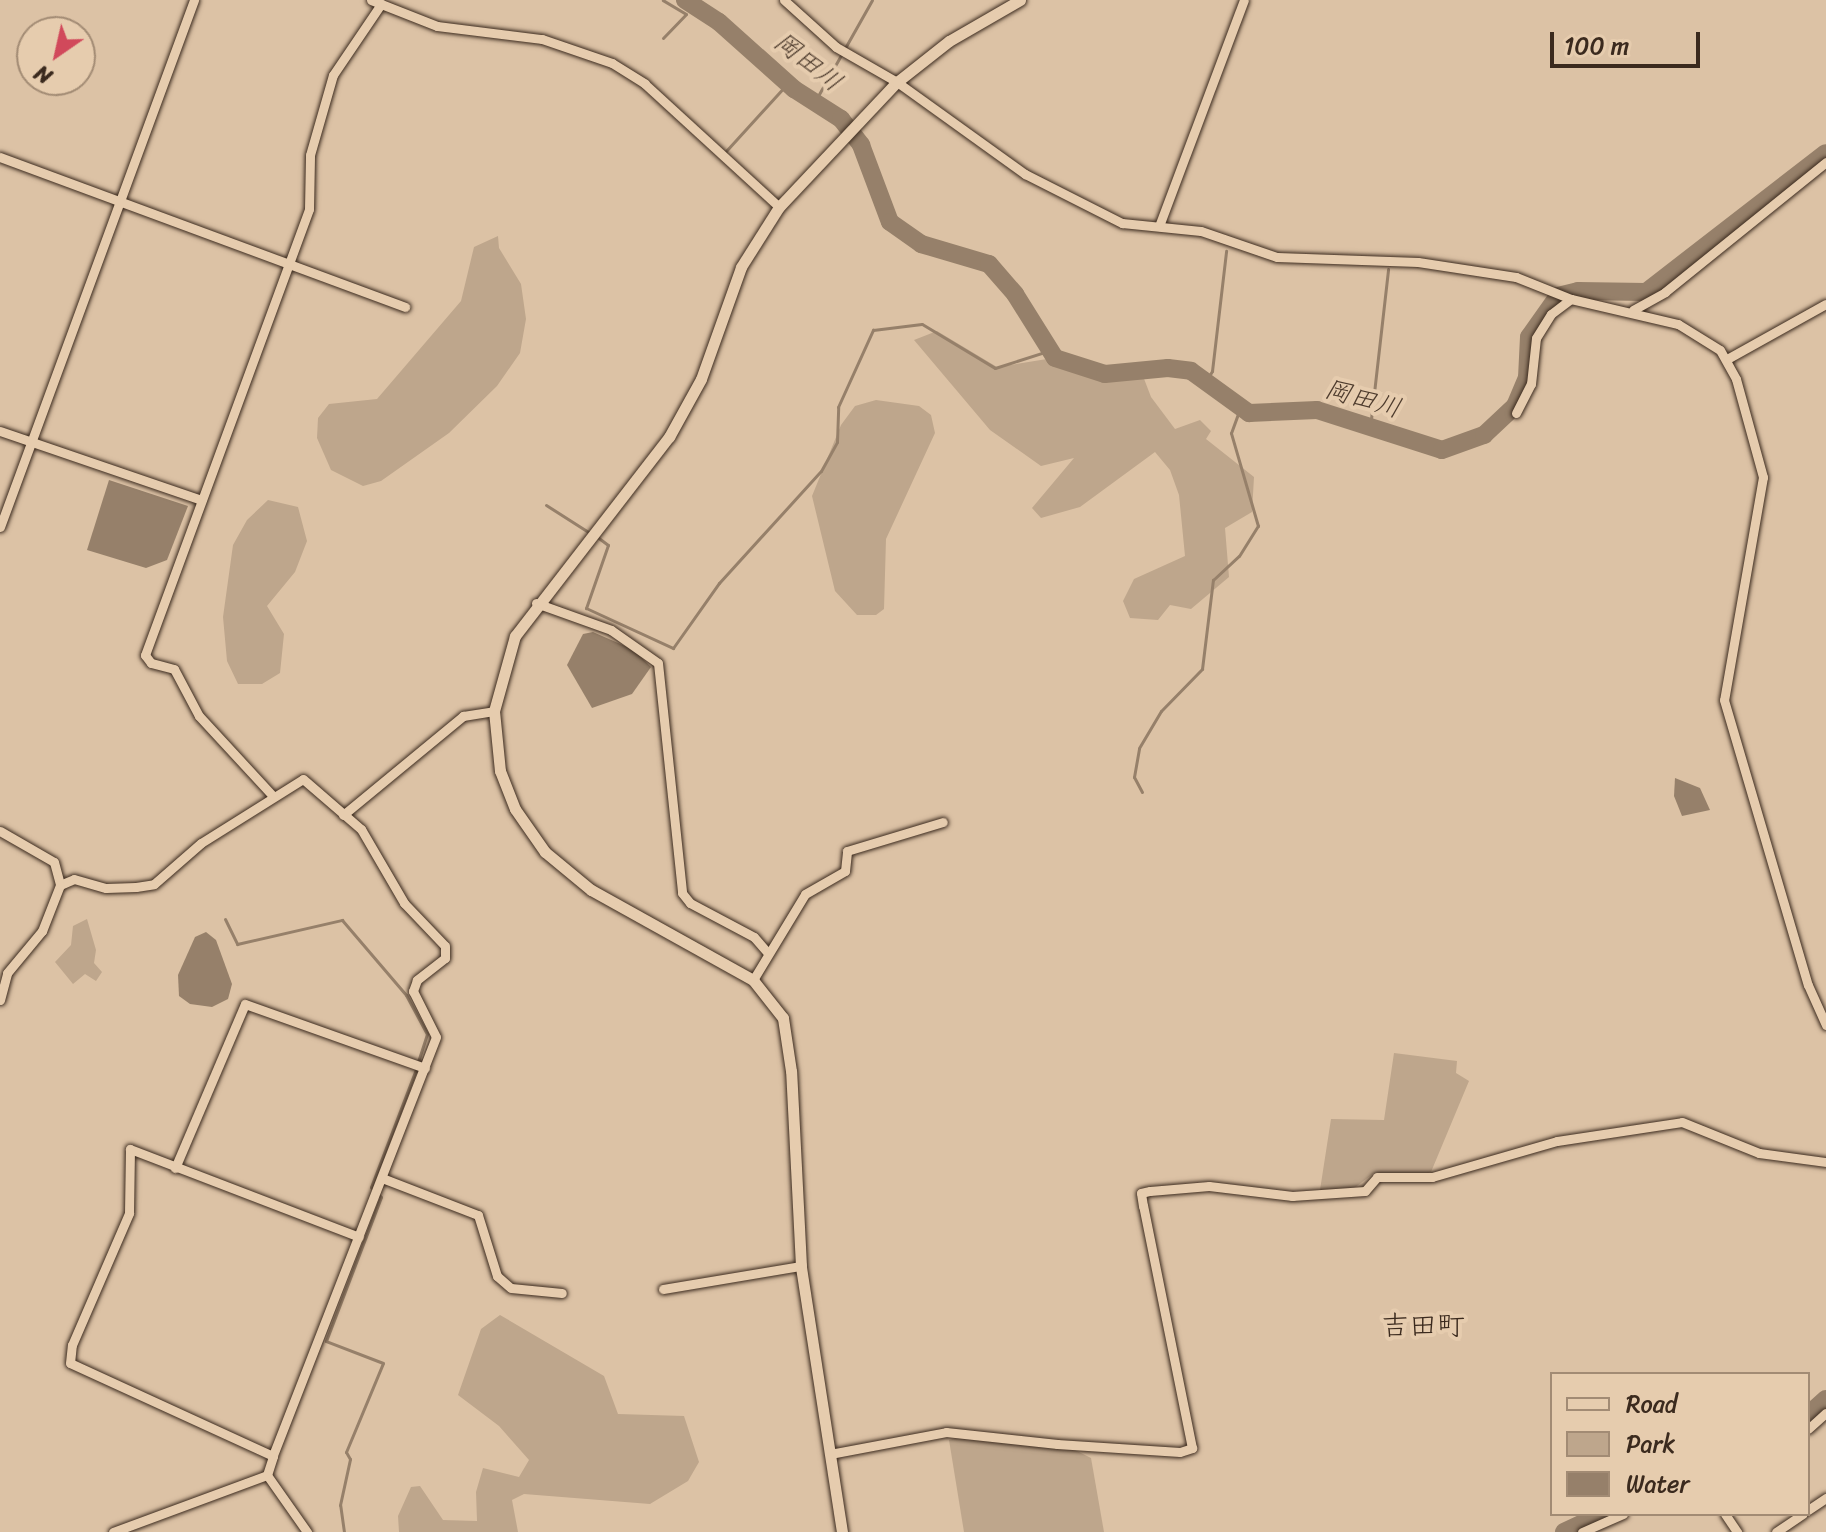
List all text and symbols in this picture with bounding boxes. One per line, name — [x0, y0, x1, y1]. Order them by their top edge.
north arrow — [16, 16, 96, 96]
scale bar — [1554, 16, 1704, 66]
text: 100 m — [1564, 25, 1629, 67]
water label: 岡田川 — [768, 26, 848, 98]
text: N — [26, 54, 61, 95]
water label: 岡田川 — [1321, 373, 1405, 425]
district label: 吉田町 — [1381, 1309, 1465, 1343]
legend — [1550, 1372, 1810, 1516]
text: Road — [1626, 1383, 1677, 1425]
text: Park — [1626, 1423, 1675, 1465]
text: Water — [1626, 1463, 1689, 1505]

